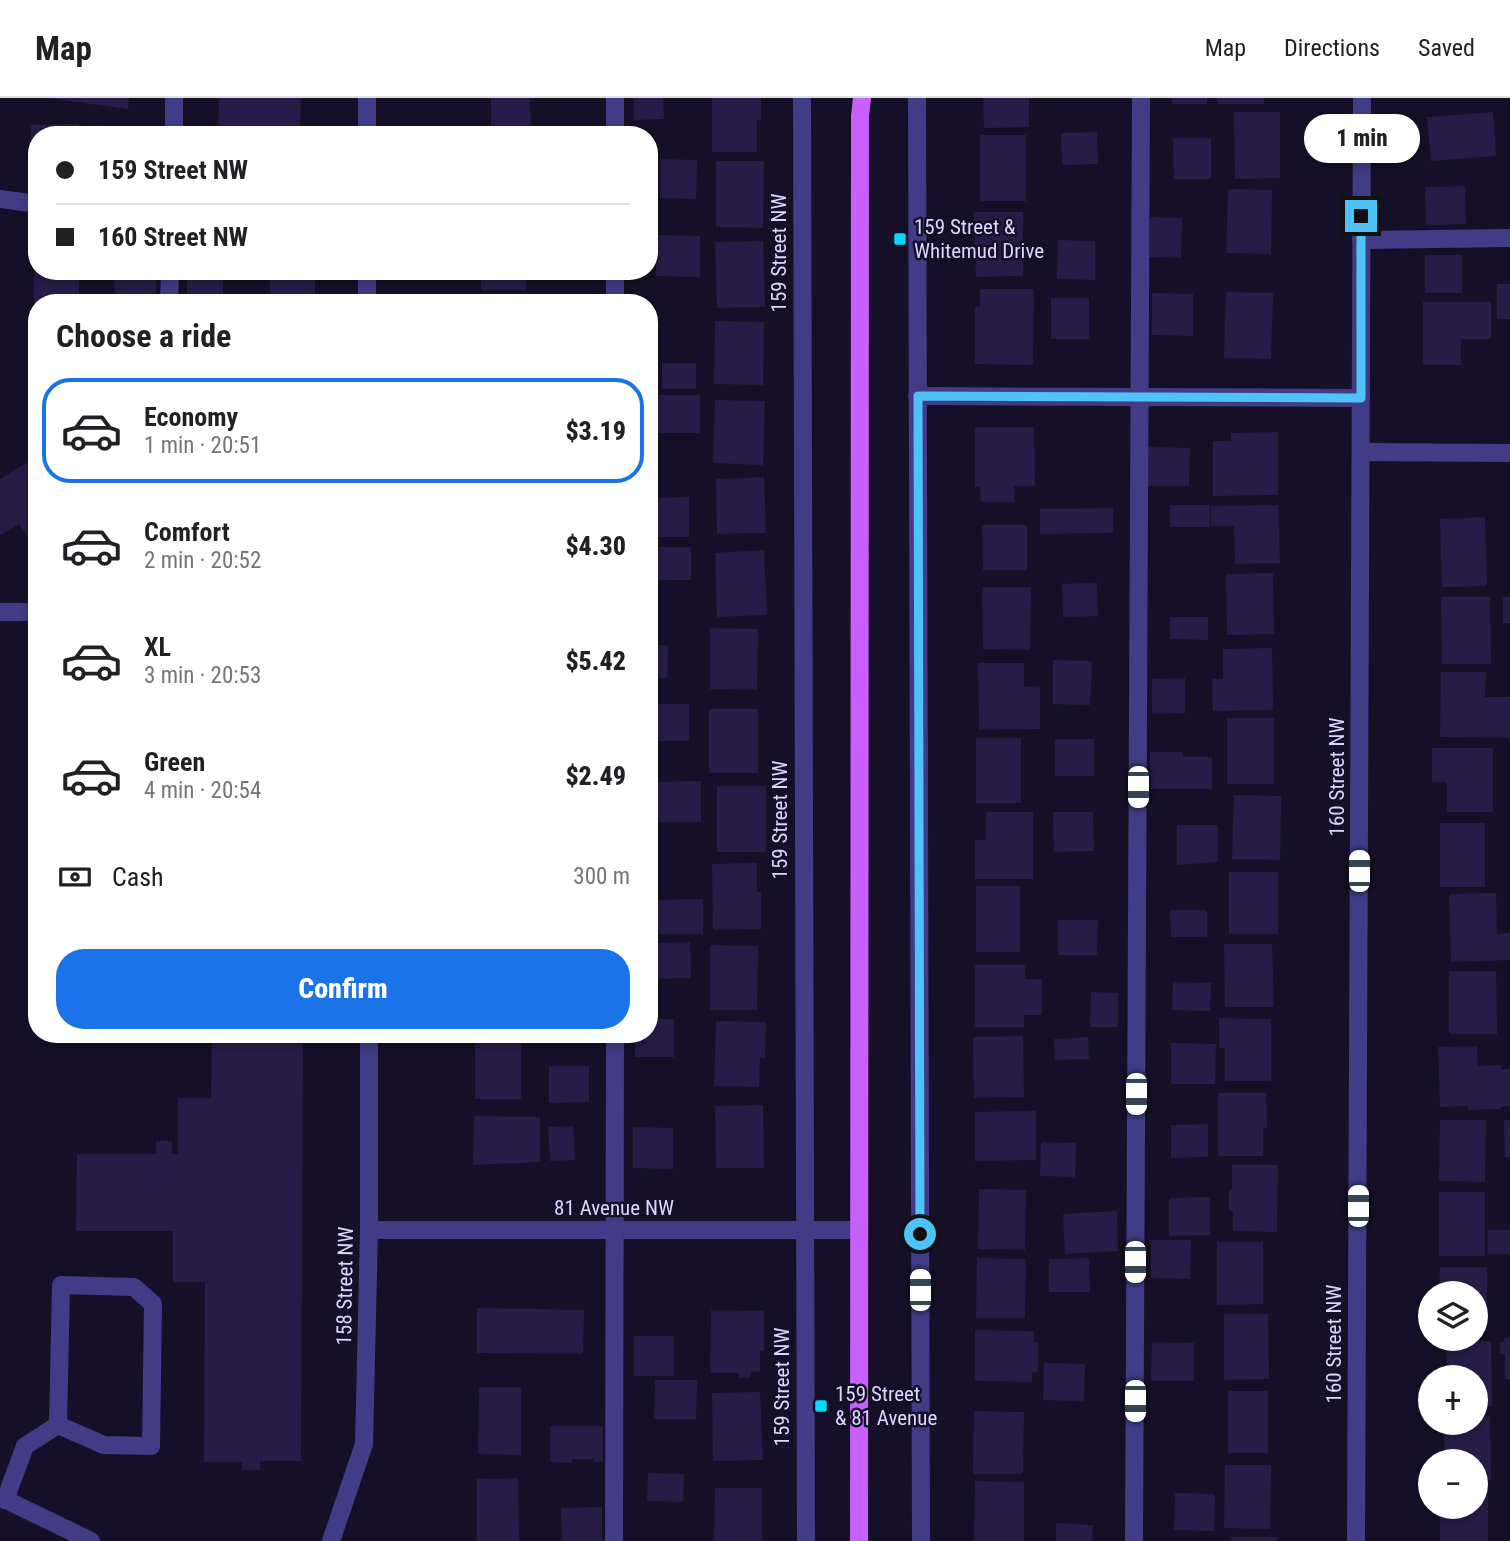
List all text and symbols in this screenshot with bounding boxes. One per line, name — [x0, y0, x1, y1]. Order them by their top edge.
text: Map — [35, 29, 92, 68]
text: Map — [1205, 34, 1246, 62]
text: Directions — [1284, 34, 1380, 62]
text: Saved — [1418, 34, 1475, 62]
callout: 1 min — [1303, 115, 1419, 164]
text: 1 min — [1336, 125, 1388, 152]
text: 159 Street NW — [98, 155, 248, 185]
street label: 159 Street NW — [767, 194, 791, 312]
route end — [1345, 200, 1377, 232]
place label: 159 Street & Whitemud Drive — [914, 215, 1044, 263]
text: 160 Street NW — [98, 222, 248, 252]
marker: 159 Street & Whitemud Drive — [892, 231, 908, 247]
text: Choose a ride — [56, 317, 231, 355]
icon: car — [60, 399, 123, 462]
text: Economy — [144, 402, 238, 432]
text: $3.19 — [565, 416, 626, 446]
text: 1 min · 20:51 — [144, 432, 261, 459]
icon: car — [60, 514, 123, 577]
text: Comfort — [144, 517, 230, 547]
text: $4.30 — [565, 531, 626, 561]
text: 2 min · 20:52 — [144, 547, 261, 574]
icon: car — [60, 629, 123, 692]
text: XL — [144, 632, 171, 662]
text: $5.42 — [565, 646, 626, 676]
text: 3 min · 20:53 — [144, 662, 261, 689]
street label: 160 Street NW — [1325, 718, 1349, 836]
icon: car — [60, 744, 123, 807]
text: Green — [144, 747, 205, 777]
text: $2.49 — [565, 761, 626, 791]
street label: 159 Street NW — [768, 761, 792, 879]
car — [1128, 766, 1149, 808]
text: 4 min · 20:54 — [144, 777, 261, 804]
car — [1349, 850, 1370, 892]
icon: cash — [56, 858, 94, 896]
text: Cash — [112, 862, 164, 892]
text: 300 m — [573, 863, 630, 890]
button: Confirm — [56, 949, 630, 1029]
car — [1126, 1073, 1147, 1115]
car — [1348, 1185, 1369, 1227]
street label: 81 Avenue NW — [554, 1196, 674, 1220]
route start — [904, 1218, 936, 1250]
street label: 158 Street NW — [332, 1226, 358, 1346]
car — [1125, 1241, 1146, 1283]
car — [910, 1269, 931, 1311]
map controls — [1418, 1281, 1488, 1519]
button: layers — [1418, 1281, 1488, 1351]
street label: 160 Street NW — [1322, 1285, 1346, 1403]
street label: 159 Street NW — [770, 1328, 794, 1446]
button: + — [1418, 1365, 1488, 1435]
car — [1125, 1380, 1146, 1422]
place label: 159 Street & 81 Avenue — [835, 1382, 937, 1430]
marker: 159 Street & 81 Avenue — [813, 1398, 829, 1414]
button: − — [1418, 1449, 1488, 1519]

